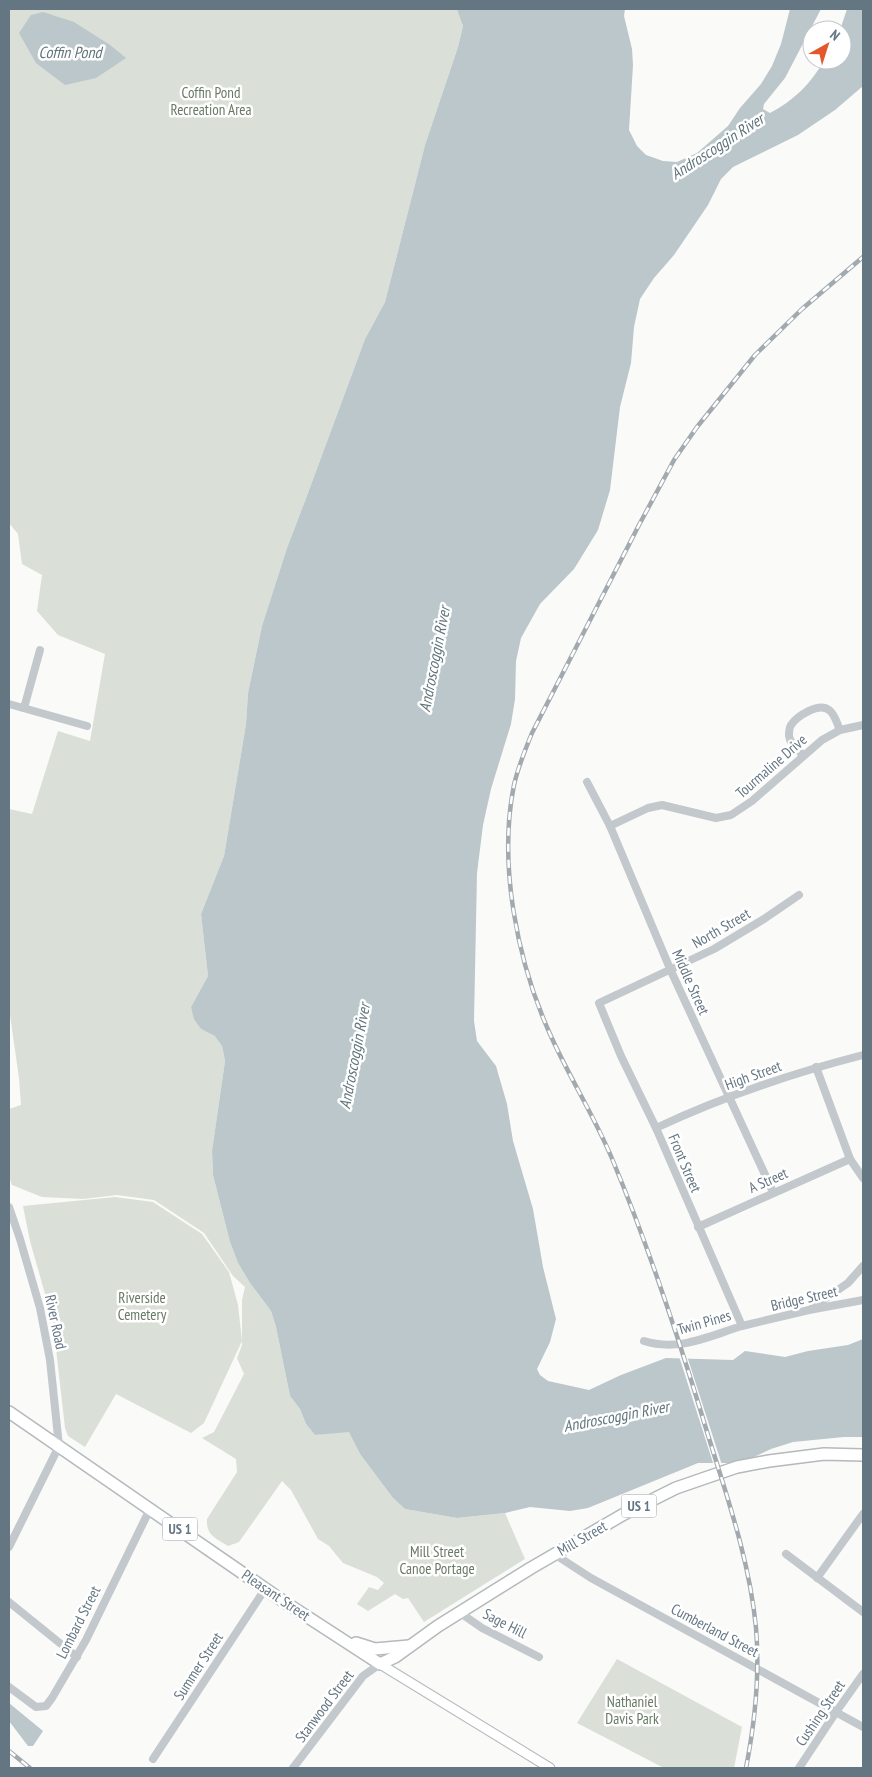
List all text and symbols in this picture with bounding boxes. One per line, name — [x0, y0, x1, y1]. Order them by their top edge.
north arrow — [802, 20, 852, 70]
text: N — [827, 26, 844, 44]
water label: Coffin Pond — [39, 42, 103, 62]
park label: Coffin Pond Recreation Area — [171, 83, 251, 119]
water label: Androscoggin River — [667, 107, 769, 183]
water label: Androscoggin River — [414, 602, 454, 713]
street label: Tourmaline Drive — [732, 730, 810, 802]
street label: North Street — [689, 904, 753, 952]
street label: Middle Street — [668, 946, 714, 1018]
water label: Androscoggin River — [334, 999, 374, 1110]
street label: High Street — [722, 1056, 784, 1094]
street label: Front Street — [664, 1131, 706, 1195]
street label: A Street — [745, 1163, 791, 1197]
street label: Bridge Street — [769, 1281, 839, 1315]
park label: Riverside Cemetery — [118, 1288, 167, 1324]
street label: River Road — [41, 1293, 71, 1351]
street label: Twin Pines — [675, 1305, 733, 1339]
water label: Androscoggin River — [562, 1396, 673, 1436]
road number: US 1 — [622, 1494, 656, 1518]
street label: Mill Street — [554, 1516, 610, 1560]
road number: US 1 — [162, 1518, 198, 1540]
park label: Mill Street Canoe Portage — [399, 1542, 475, 1578]
street label: Pleasant Street — [238, 1565, 314, 1625]
street label: Lombard Street — [52, 1582, 104, 1662]
street label: Cumberland Street — [668, 1599, 762, 1661]
street label: Sage Hill — [480, 1604, 531, 1642]
street label: Summer Street — [169, 1629, 227, 1703]
street label: Stanwood Street — [291, 1666, 357, 1746]
street label: Cushing Street — [791, 1676, 849, 1750]
park label: Nathaniel Davis Park — [605, 1692, 659, 1728]

